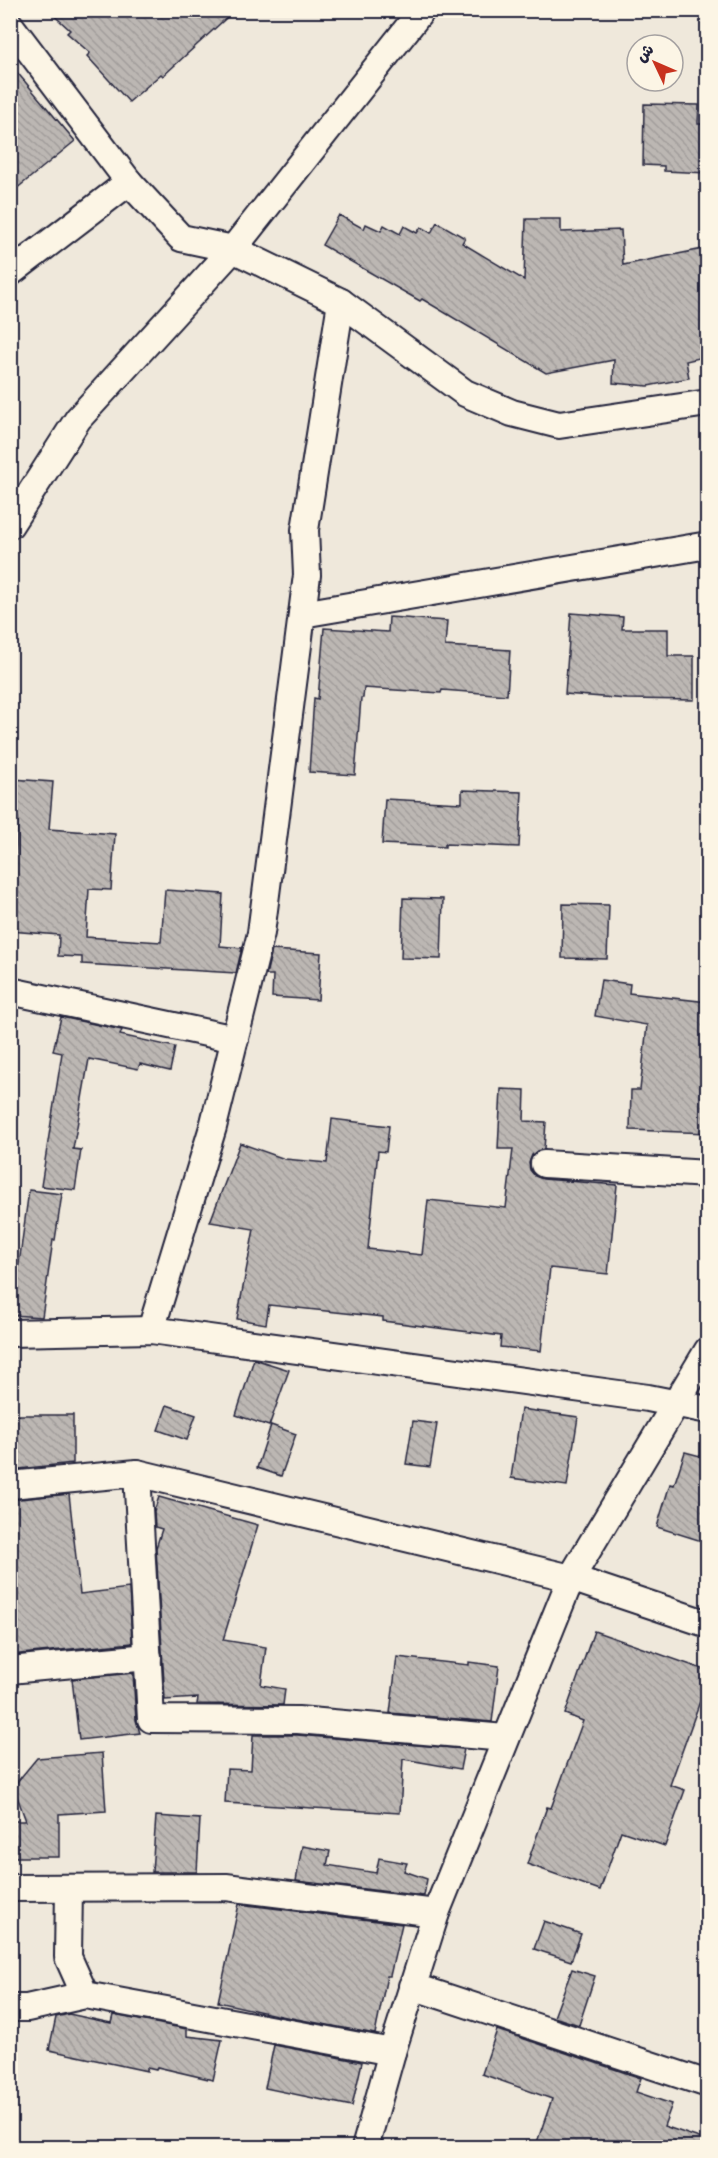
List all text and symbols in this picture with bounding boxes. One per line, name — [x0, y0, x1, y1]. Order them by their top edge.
north arrow — [625, 33, 685, 93]
text: ش — [632, 40, 660, 69]

